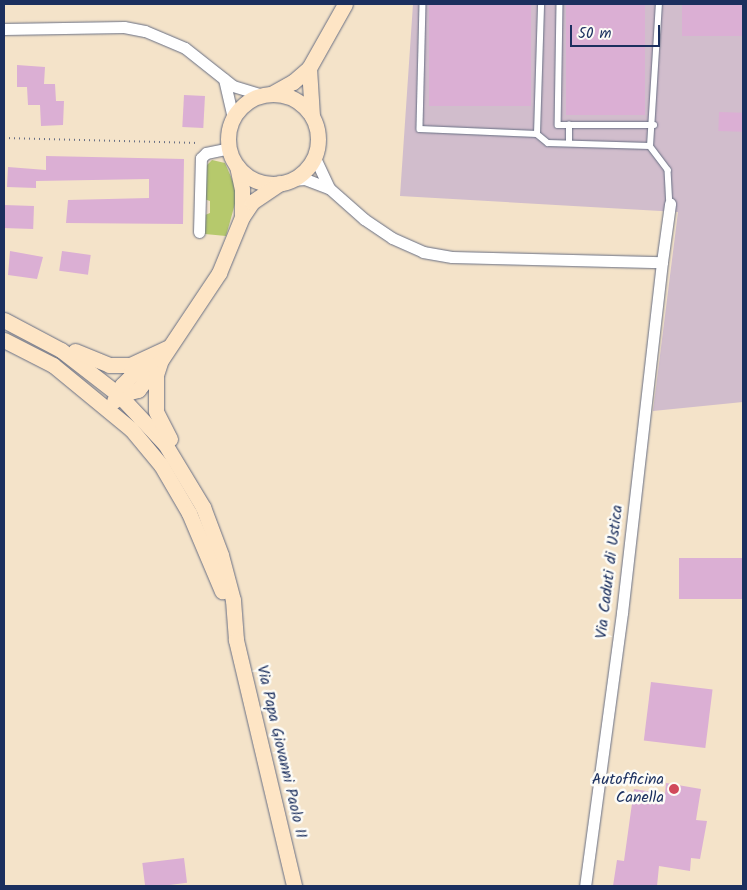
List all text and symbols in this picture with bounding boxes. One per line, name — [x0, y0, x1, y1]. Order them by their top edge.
scale bar — [572, 15, 662, 47]
text: 50 m — [578, 22, 612, 46]
street label: Via Caduti di Ustica — [592, 504, 628, 640]
street label: Via Papa Giovanni Paolo II — [252, 663, 310, 841]
place label: Autofficina Canella — [592, 770, 664, 808]
marker: Autofficina Canella — [668, 783, 680, 795]

